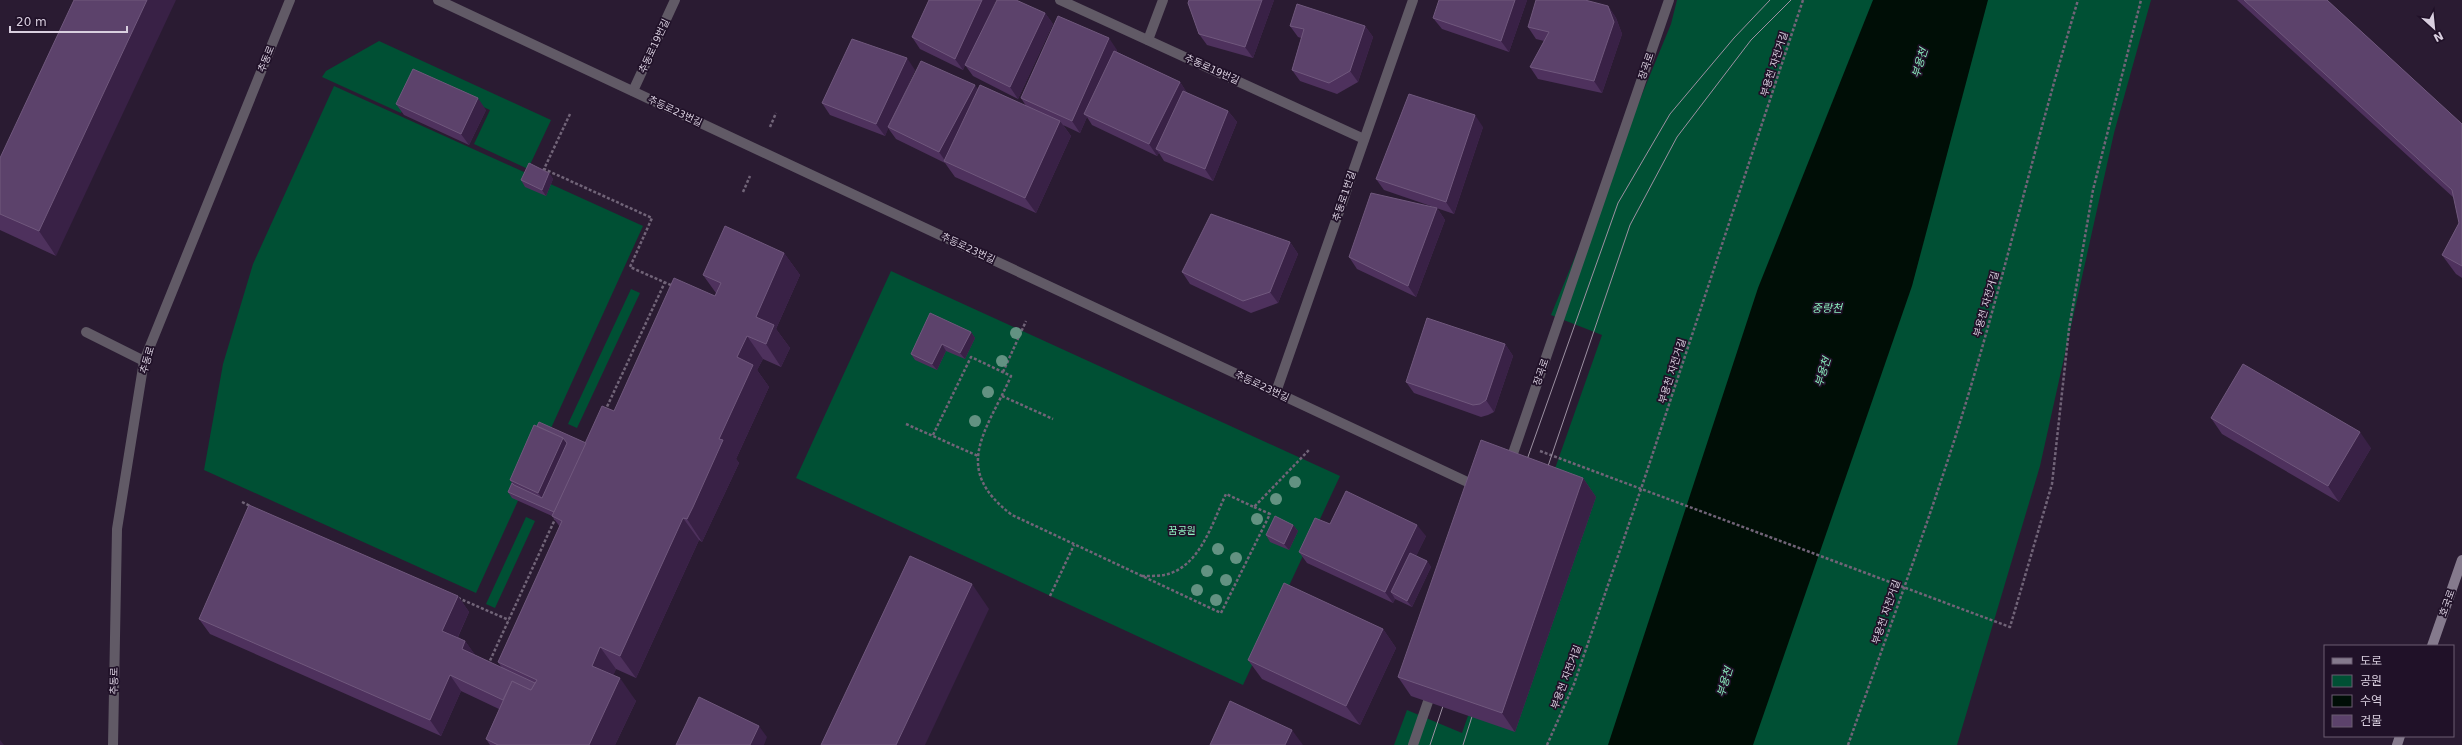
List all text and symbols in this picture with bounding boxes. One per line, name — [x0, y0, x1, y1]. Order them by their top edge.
scale bar — [10, 8, 127, 34]
north arrow — [2414, 8, 2454, 48]
text: 20 m — [16, 15, 47, 29]
street label: 추동로19번길 — [637, 17, 671, 75]
text: N — [2431, 29, 2445, 44]
street label: 부용천 자전거길 — [1758, 30, 1790, 98]
street label: 추동로 — [256, 44, 276, 74]
water label: 부용천 — [1909, 45, 1931, 79]
street label: 장곡로 — [1636, 51, 1656, 81]
street label: 추동로19번길 — [1183, 52, 1241, 86]
street label: 추동로23번길 — [646, 94, 704, 128]
street label: 추동로1번길 — [1330, 169, 1358, 223]
street label: 추동로23번길 — [939, 231, 997, 265]
street label: 부용천 자전거길 — [1971, 270, 2001, 338]
water label: 중랑천 — [1812, 302, 1844, 315]
street label: 부용천 자전거길 — [1656, 337, 1688, 405]
street label: 추동로 — [138, 345, 156, 375]
water label: 부용천 — [1812, 354, 1834, 388]
street label: 장곡로 — [1531, 357, 1551, 387]
street label: 추동로23번길 — [1233, 369, 1291, 403]
park label: 꿈공원 — [1168, 525, 1196, 536]
street label: 부용천 자전거길 — [1870, 578, 1902, 646]
street label: 호국로 — [2437, 588, 2457, 618]
street label: 부용천 자전거길 — [1549, 643, 1583, 711]
legend — [2324, 645, 2454, 737]
text: 도로 — [2360, 654, 2382, 668]
water label: 부용천 — [1714, 664, 1736, 698]
street label: 추동로 — [108, 667, 120, 695]
text: 공원 — [2360, 674, 2382, 688]
text: 수역 — [2360, 694, 2382, 708]
text: 건물 — [2360, 714, 2382, 728]

